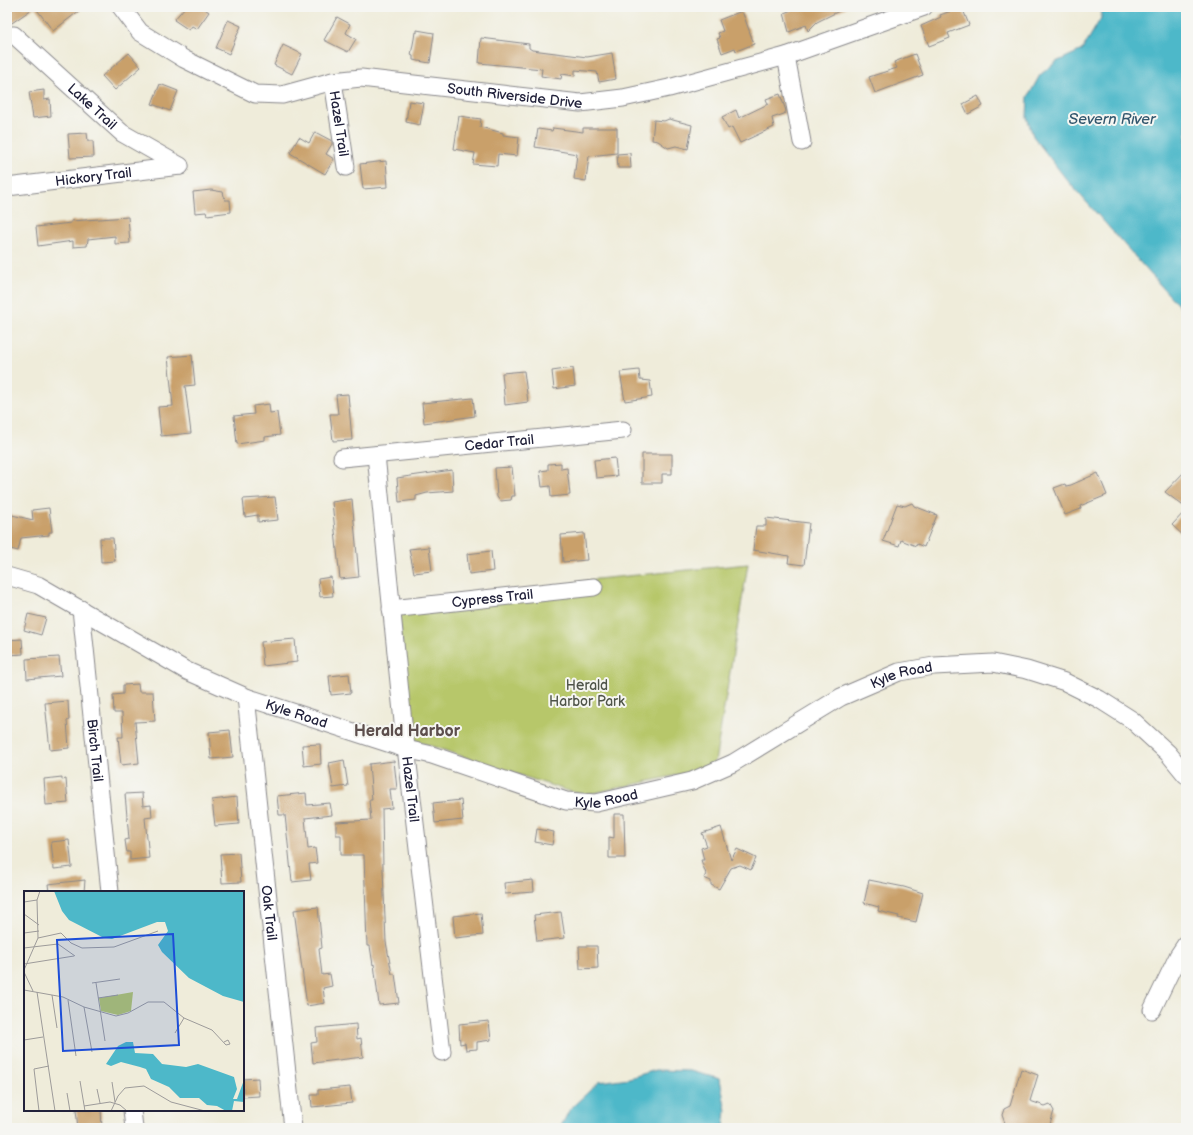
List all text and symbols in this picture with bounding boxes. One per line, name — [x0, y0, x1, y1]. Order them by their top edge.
street label: Lake Trail — [64, 80, 120, 133]
street label: South Riverside Drive — [446, 80, 583, 112]
street label: Hazel Trail — [326, 90, 352, 158]
water label: Severn River — [1069, 110, 1157, 129]
street label: Hickory Trail — [54, 164, 133, 190]
street label: Cedar Trail — [464, 431, 535, 455]
street label: Cypress Trail — [451, 586, 534, 611]
street label: Kyle Road — [868, 658, 934, 692]
park label: Herald Harbor Park — [549, 677, 625, 710]
street label: Kyle Road — [263, 696, 330, 732]
street label: Birch Trail — [83, 718, 107, 783]
district label: Herald Harbor — [354, 722, 461, 741]
street label: Hazel Trail — [398, 755, 423, 823]
street label: Kyle Road — [574, 786, 640, 813]
street label: Oak Trail — [258, 884, 280, 941]
inset map — [24, 891, 244, 1111]

